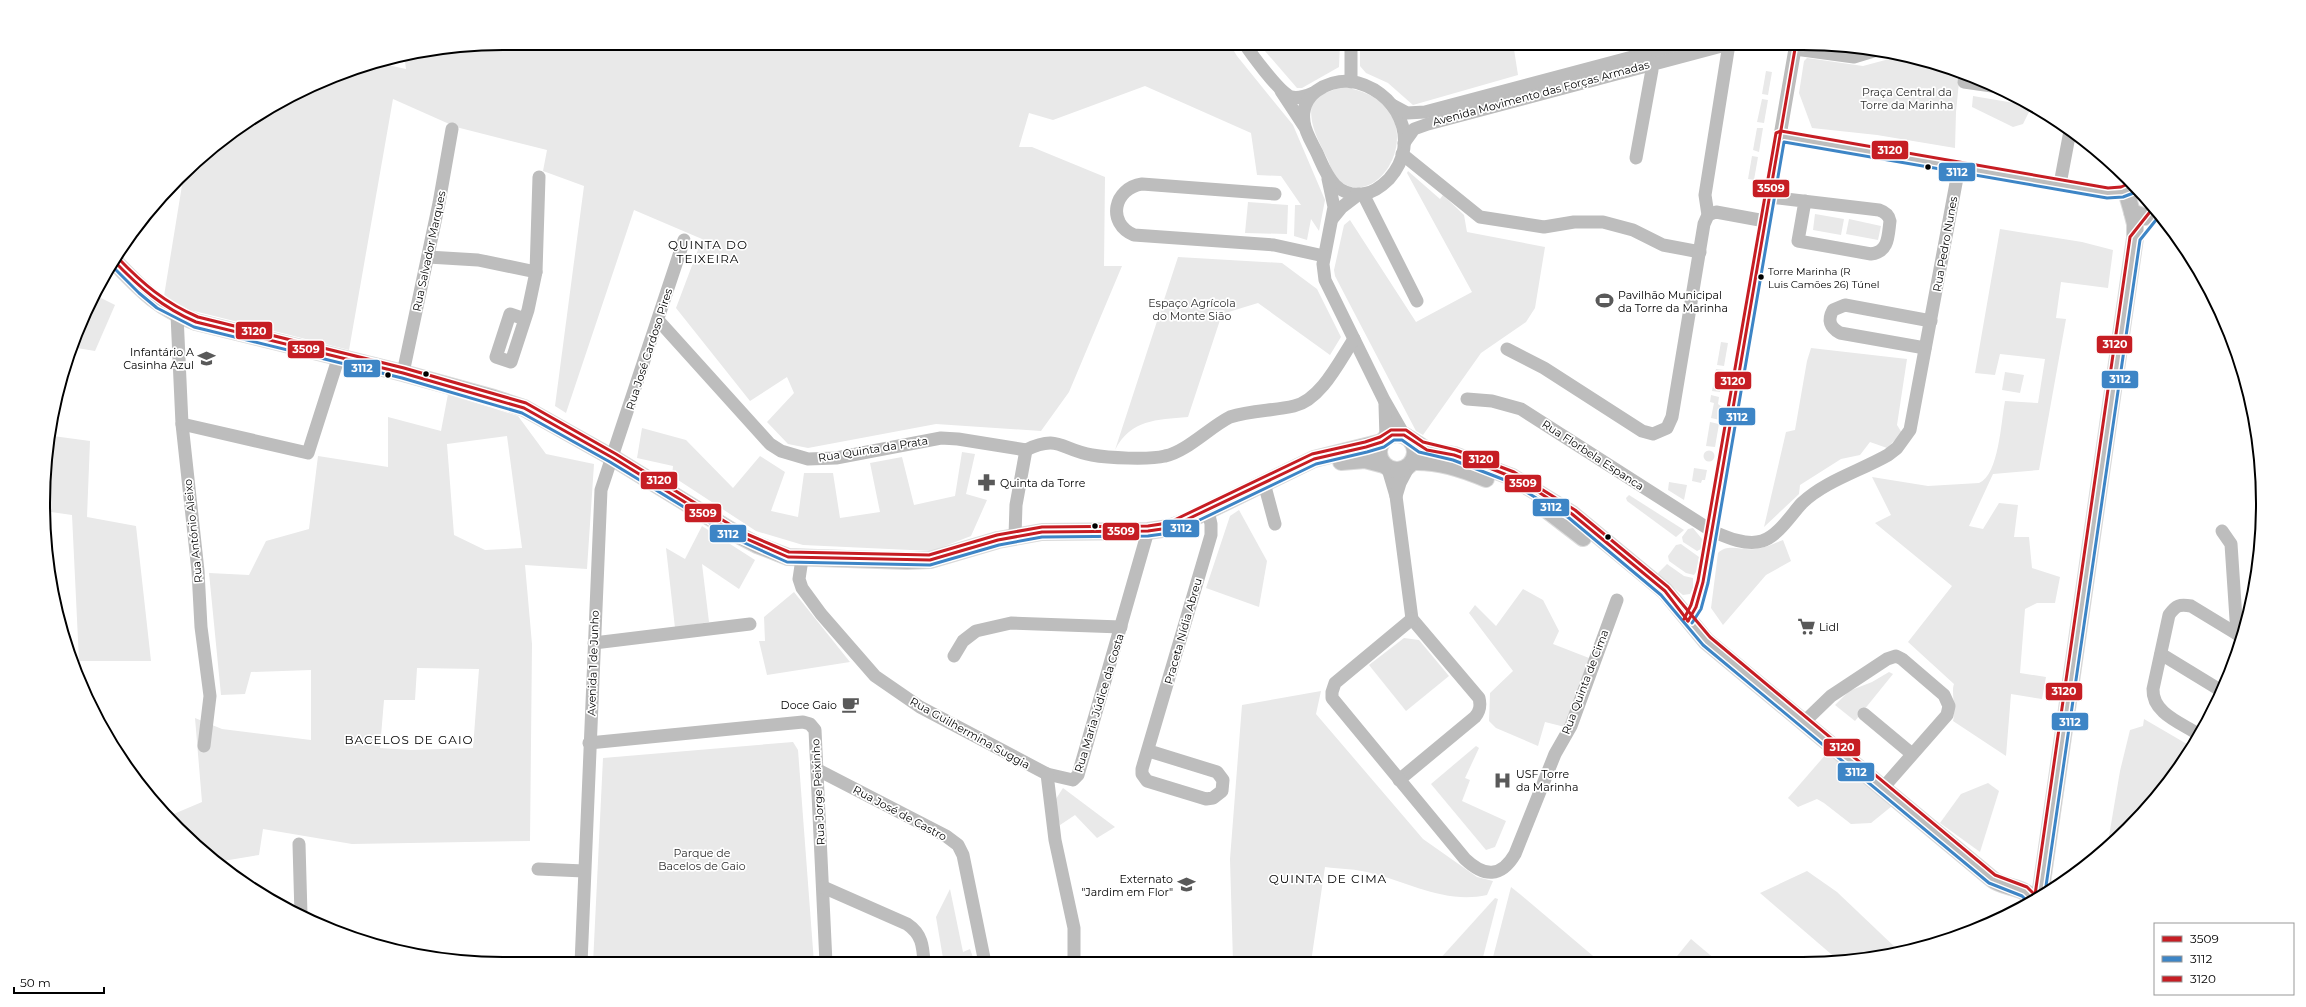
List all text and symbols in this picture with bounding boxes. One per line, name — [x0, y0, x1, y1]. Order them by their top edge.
street label: Avenida Movimento das Forças Armadas — [1431, 57, 1652, 129]
park label: Praça Central da Torre da Marinha — [1860, 85, 1954, 112]
line badge: 3120 — [1871, 140, 1909, 160]
text: 3120 — [1877, 143, 1903, 157]
unlabelled marker — [1923, 162, 1933, 172]
line badge: 3112 — [1938, 162, 1976, 182]
text: 3112 — [1945, 165, 1968, 179]
line badge: 3509 — [1752, 179, 1790, 198]
text: 3509 — [1756, 181, 1785, 195]
street label: Rua Salvador Marques — [409, 189, 449, 313]
street label: Rua Pedro Nunes — [1930, 195, 1960, 293]
district label: QUINTA DO TEIXEIRA — [668, 237, 748, 266]
place label: Torre Marinha (R Luis Camões 26) Túnel — [1768, 265, 1880, 291]
marker: Torre Marinha (R Luis Camões 26) Túnel — [1756, 272, 1766, 282]
street label: Rua José Cardoso Pires — [623, 286, 675, 412]
place label: Pavilhão Municipal da Torre da Marinha — [1618, 288, 1728, 315]
sports icon: Pavilhão Municipal da Torre da Marinha — [1595, 291, 1615, 311]
park label: Espaço Agrícola do Monte Sião — [1148, 296, 1236, 323]
line badge: 3120 — [235, 321, 273, 340]
text: 3120 — [241, 324, 267, 338]
line badge: 3120 — [2096, 335, 2133, 354]
text: 3120 — [2102, 337, 2128, 351]
line badge: 3509 — [287, 340, 325, 359]
text: 3509 — [291, 342, 320, 356]
place label: Infantário A Casinha Azul — [123, 345, 194, 372]
school or university icon: Infantário A Casinha Azul — [197, 348, 217, 368]
line badge: 3112 — [343, 359, 381, 378]
text: 3112 — [350, 361, 373, 375]
unlabelled marker — [421, 369, 431, 379]
unlabelled marker — [383, 370, 393, 380]
line badge: 3112 — [2101, 370, 2139, 389]
line badge: 3120 — [1714, 371, 1752, 390]
text: 3112 — [2108, 372, 2131, 386]
text: 3120 — [1720, 374, 1746, 388]
line badge: 3112 — [1718, 407, 1756, 426]
text: 3112 — [1725, 410, 1748, 424]
street label: Rua Florbela Espanca — [1539, 417, 1647, 493]
street label: Rua Quinta da Prata — [817, 433, 929, 465]
line badge: 3120 — [1462, 450, 1500, 469]
text: 3120 — [1468, 452, 1494, 466]
line badge: 3120 — [640, 471, 678, 490]
text: 3120 — [646, 473, 672, 487]
pharmacy icon: Quinta da Torre — [977, 473, 997, 493]
line badge: 3509 — [1504, 474, 1542, 493]
place label: Quinta da Torre — [1000, 476, 1086, 490]
text: 3509 — [1508, 476, 1537, 490]
street label: Rua António Aleixo — [181, 478, 205, 584]
line badge: 3112 — [1532, 498, 1570, 517]
text: 3112 — [1539, 500, 1562, 514]
line badge: 3509 — [684, 503, 722, 523]
text: 3509 — [688, 506, 717, 520]
line badge: 3112 — [1162, 519, 1200, 538]
unlabelled marker — [1090, 521, 1100, 531]
text: 3112 — [1169, 521, 1192, 535]
line badge: 3509 — [1102, 522, 1140, 541]
line badge: 3112 — [709, 524, 747, 543]
text: 3509 — [1106, 524, 1135, 538]
text: 3112 — [716, 527, 739, 541]
unlabelled marker — [1603, 532, 1613, 542]
street label: Praceta Nídia Abreu — [1161, 576, 1205, 686]
street label: Avenida 1 de Junho — [584, 610, 602, 716]
supermarket icon: Lidl — [1796, 617, 1816, 637]
place label: Lidl — [1819, 620, 1839, 634]
street label: Rua Quinta de Cima — [1559, 628, 1611, 736]
street label: Rua Maria Júdice da Costa — [1071, 632, 1127, 774]
line badge: 3120 — [2045, 682, 2083, 701]
text: 3120 — [2051, 684, 2077, 698]
street label: Rua Guilhermina Suggia — [908, 694, 1032, 772]
cafe icon: Doce Gaio — [840, 695, 860, 715]
place label: Doce Gaio — [781, 698, 837, 712]
line badge: 3112 — [2051, 712, 2089, 731]
text: 3112 — [2058, 715, 2081, 729]
district label: BACELOS DE GAIO — [344, 732, 474, 747]
street label: Rua Jorge Peixinho — [808, 738, 828, 846]
line badge: 3120 — [1823, 738, 1861, 757]
text: 3120 — [1829, 740, 1855, 754]
line badge: 3112 — [1837, 762, 1875, 782]
text: 3112 — [1844, 765, 1867, 779]
place label: USF Torre da Marinha — [1516, 767, 1578, 794]
hospital icon: USF Torre da Marinha — [1493, 770, 1513, 790]
street label: Rua José de Castro — [851, 782, 949, 844]
park label: Parque de Bacelos de Gaio — [658, 846, 746, 873]
district label: QUINTA DE CIMA — [1269, 871, 1387, 886]
place label: Externato "Jardim em Flor" — [1081, 872, 1173, 899]
school or university icon: Externato "Jardim em Flor" — [1176, 875, 1196, 895]
legend — [2154, 923, 2294, 995]
text: 3509 — [2190, 931, 2219, 946]
text: 3112 — [2190, 951, 2212, 966]
scale bar — [14, 969, 104, 995]
text: 3120 — [2190, 971, 2216, 986]
text: 50 m — [20, 975, 51, 990]

